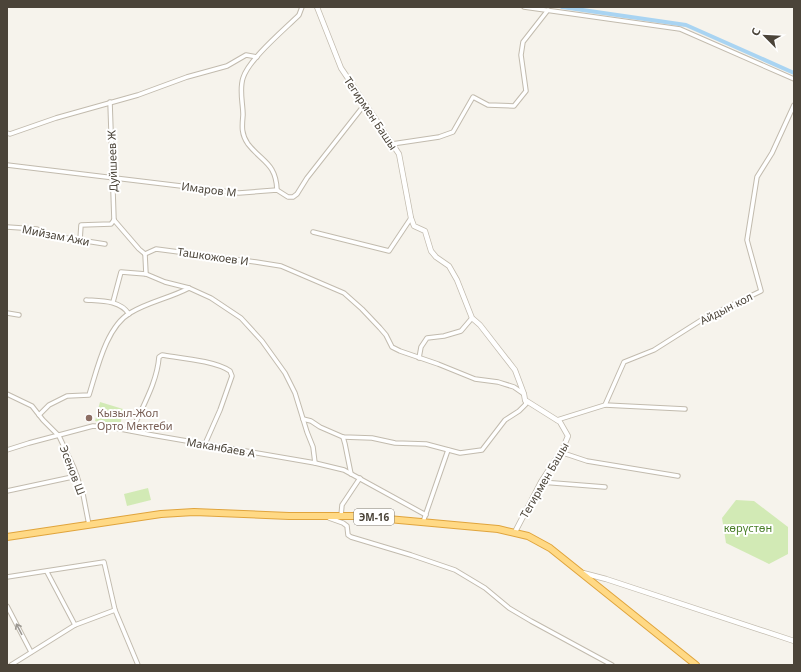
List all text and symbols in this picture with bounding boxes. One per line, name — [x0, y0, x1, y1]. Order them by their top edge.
north arrow — [745, 16, 785, 56]
text: С — [747, 25, 764, 38]
street label: Тегирмен Башы — [341, 73, 401, 153]
street label: Дуйшеев Ж — [103, 130, 121, 192]
street label: Имаров М — [181, 178, 237, 200]
street label: Мийзам Ажи — [21, 221, 91, 249]
street label: Ташкожоев И — [176, 244, 250, 268]
street label: Айдын кол — [697, 288, 755, 328]
place label: Кызыл-Жол Орто Мектеби — [97, 405, 173, 433]
marker: Кызыл-Жол Орто Мектеби — [84, 413, 94, 423]
street label: Маканбаев А — [186, 434, 257, 461]
street label: Тегирмен Башы — [516, 439, 572, 521]
street label: Эсенов Ш — [57, 443, 89, 497]
road number: ЭМ-16 — [354, 509, 394, 525]
park label: көрүстөн — [724, 520, 772, 535]
one-way arrow — [15, 623, 22, 635]

